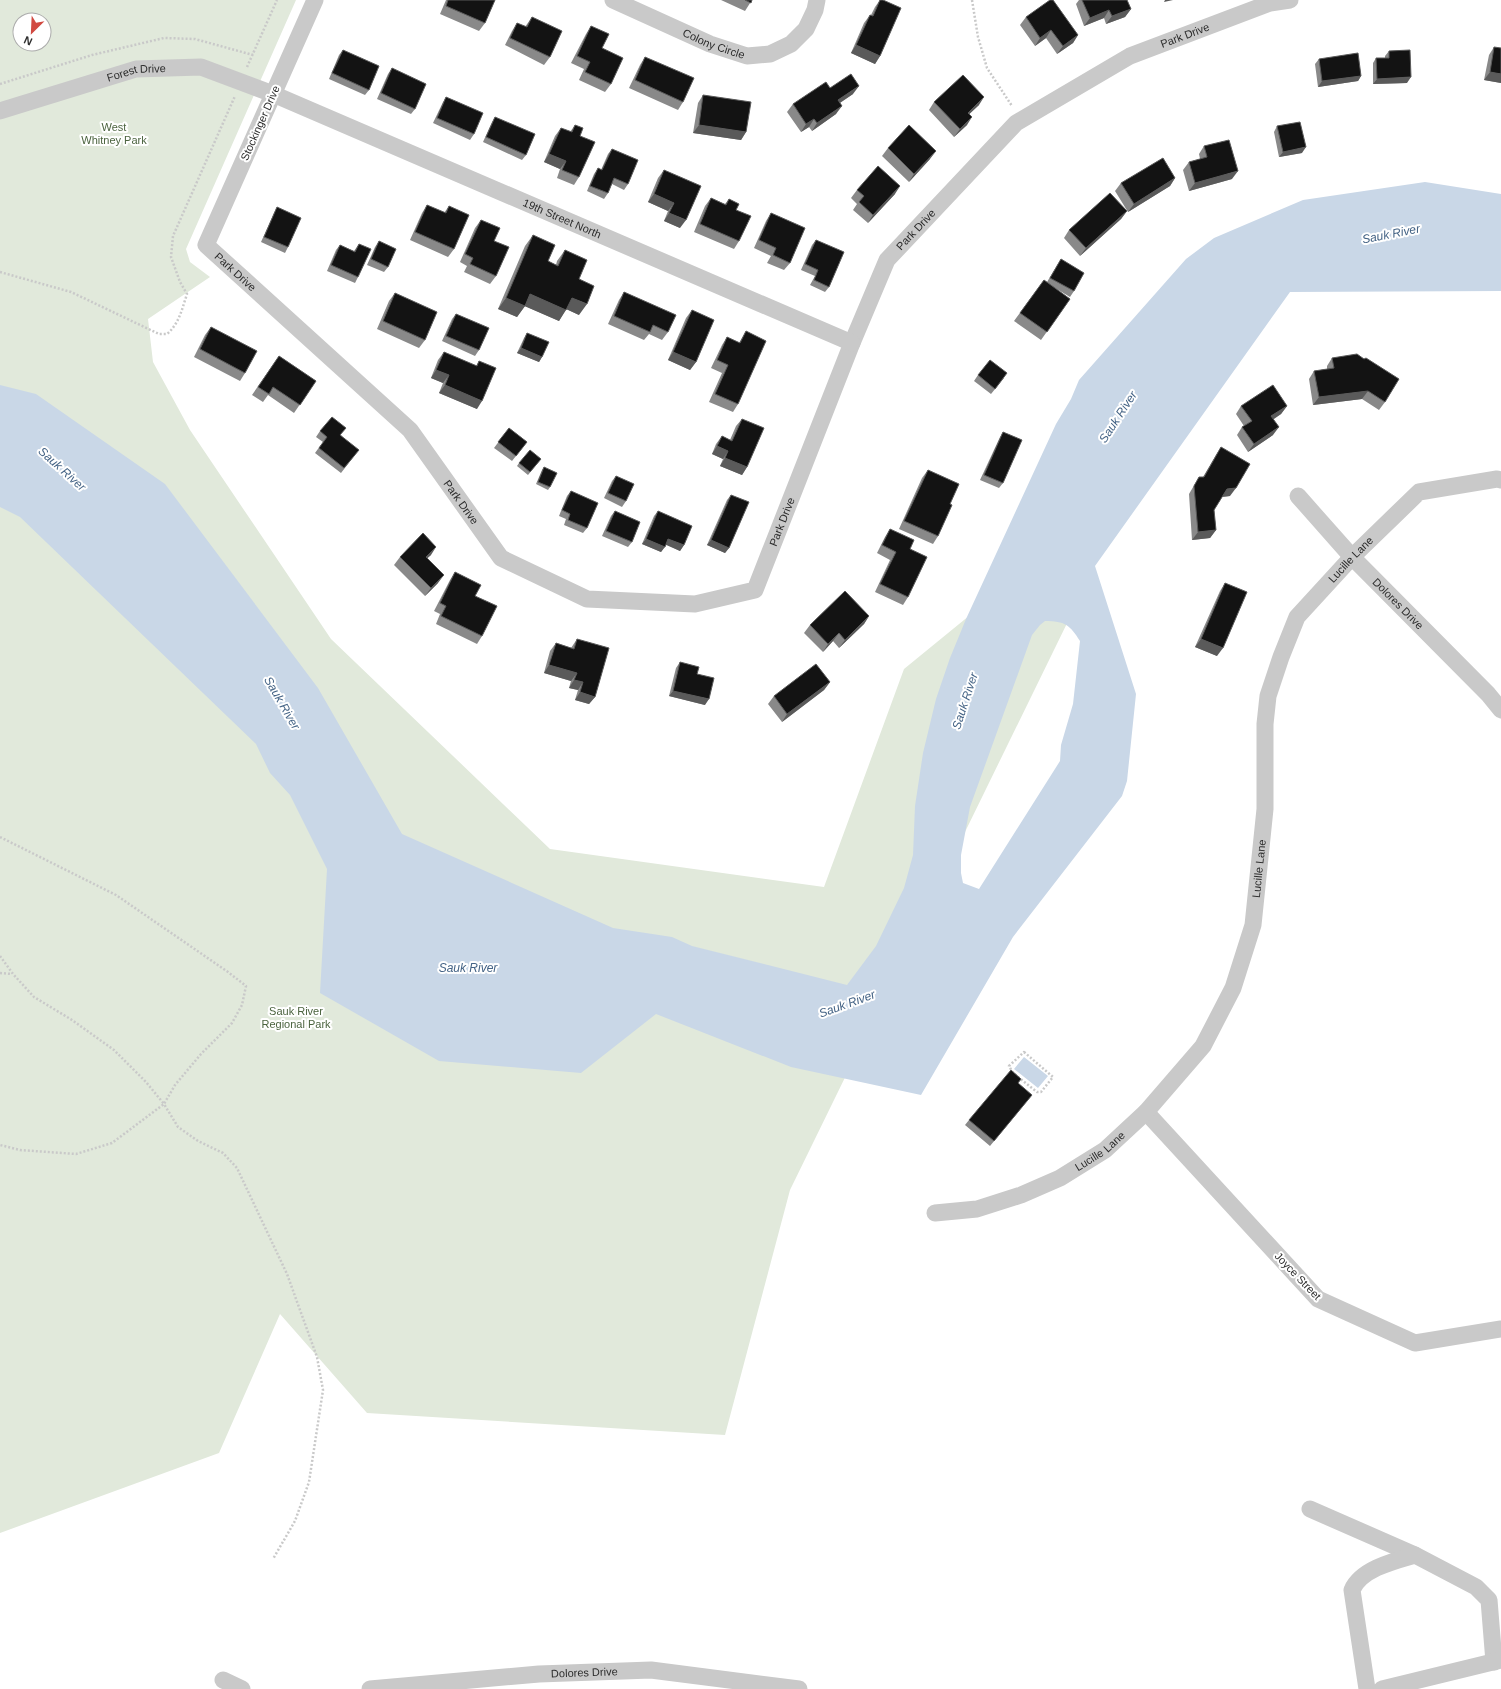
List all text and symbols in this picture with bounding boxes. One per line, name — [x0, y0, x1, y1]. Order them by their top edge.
north arrow — [12, 12, 52, 52]
street label: Park Drive — [1159, 21, 1211, 50]
street label: Colony Circle — [681, 26, 746, 61]
text: N — [22, 34, 34, 48]
street label: Forest Drive — [105, 62, 166, 84]
street label: Stockinger Drive — [238, 84, 282, 162]
park label: West Whitney Park — [81, 121, 147, 146]
street label: 19th Street North — [521, 196, 603, 240]
street label: Park Drive — [894, 207, 938, 252]
water label: Sauk River — [1361, 221, 1422, 246]
street label: Park Drive — [212, 250, 259, 293]
water label: Sauk River — [1096, 388, 1140, 445]
water label: Sauk River — [36, 444, 89, 495]
street label: Park Drive — [441, 478, 481, 527]
street label: Park Drive — [767, 496, 797, 548]
street label: Lucille Lane — [1326, 534, 1375, 585]
street label: Dolores Drive — [1370, 576, 1426, 631]
water label: Sauk River — [949, 670, 981, 731]
water label: Sauk River — [261, 674, 303, 733]
street label: Lucille Lane — [1250, 839, 1268, 899]
water label: Sauk River — [439, 961, 498, 975]
water label: Sauk River — [817, 987, 878, 1021]
park label: Sauk River Regional Park — [261, 1005, 331, 1030]
street label: Lucille Lane — [1073, 1129, 1127, 1173]
street label: Joyce Street — [1272, 1250, 1324, 1302]
street label: Dolores Drive — [551, 1665, 618, 1680]

